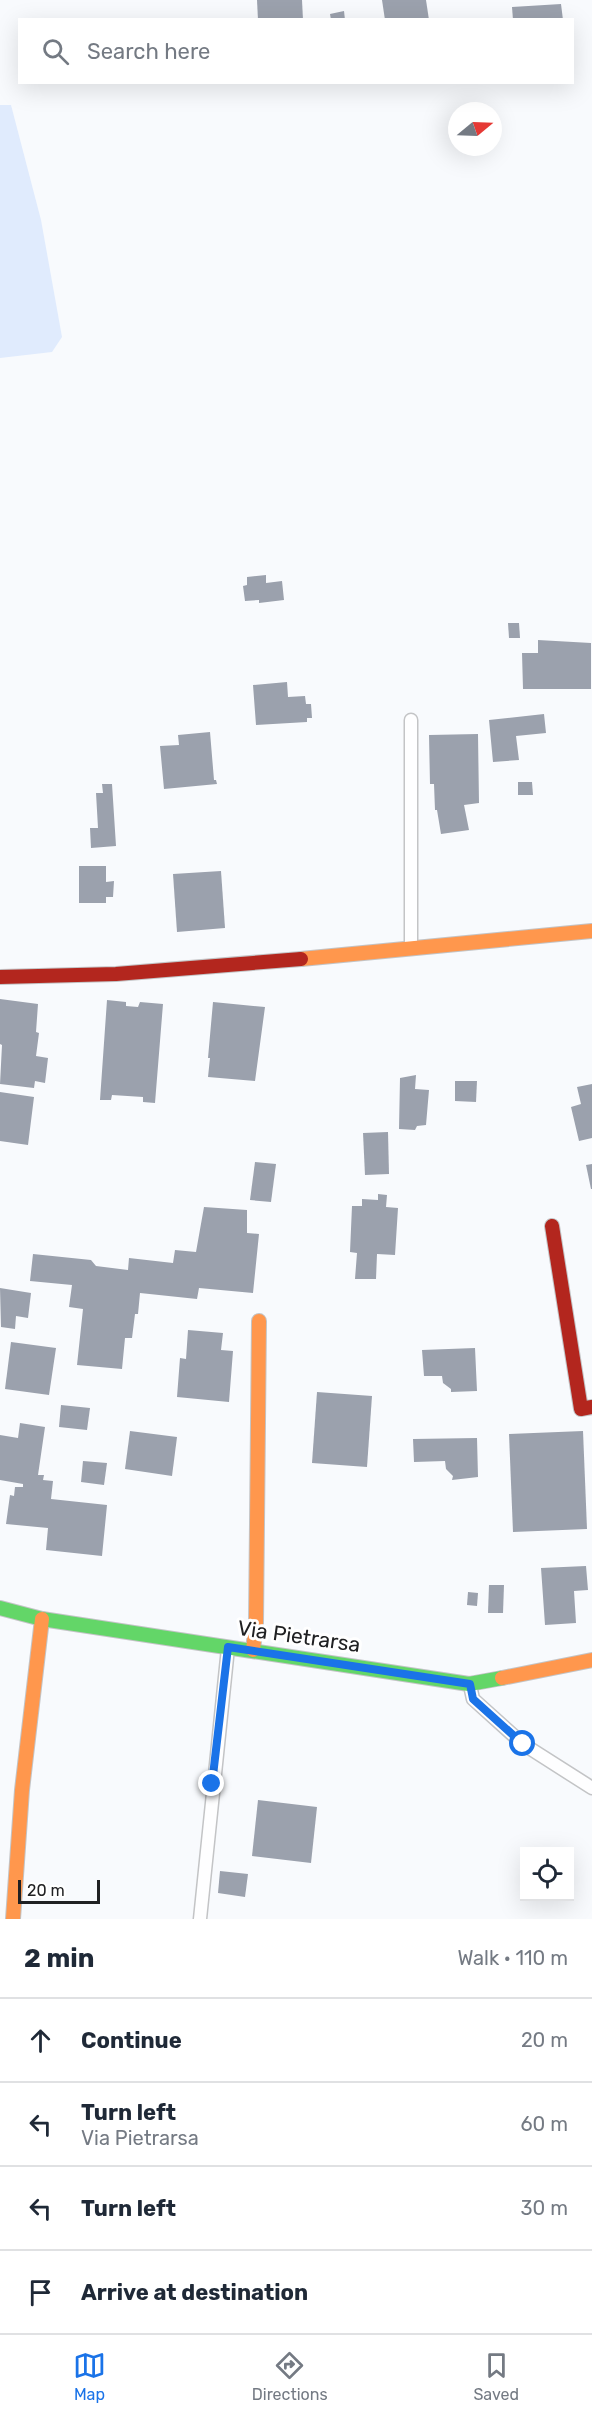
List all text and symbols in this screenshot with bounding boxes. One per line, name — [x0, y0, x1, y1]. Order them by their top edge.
search box — [18, 18, 574, 84]
icon: search — [39, 35, 72, 68]
text: Search here — [87, 38, 210, 65]
north arrow — [448, 102, 502, 156]
street label: Via Pietrarsa — [236, 1615, 362, 1657]
route start — [509, 1730, 535, 1756]
route end — [198, 1770, 224, 1796]
map controls — [520, 1847, 574, 1901]
button: locate — [520, 1847, 574, 1901]
scale bar — [18, 1877, 100, 1904]
text: 20 m — [27, 1881, 65, 1900]
text: 2 min — [24, 1943, 94, 1974]
text: Walk · 110 m — [457, 1946, 568, 1970]
icon: ahead — [24, 2024, 57, 2057]
text: Continue — [81, 2027, 182, 2054]
text: 20 m — [521, 2028, 568, 2052]
text: Turn left — [81, 2099, 176, 2126]
icon: left — [24, 2108, 57, 2141]
text: 60 m — [521, 2112, 568, 2136]
text: Via Pietrarsa — [81, 2126, 199, 2150]
icon: left — [24, 2192, 57, 2225]
text: Turn left — [81, 2195, 176, 2222]
text: 30 m — [521, 2196, 568, 2220]
icon: arrive — [24, 2276, 57, 2309]
text: Arrive at destination — [81, 2279, 308, 2306]
tab: Map — [73, 2349, 106, 2404]
tab: Directions — [252, 2349, 328, 2404]
tab: Saved — [473, 2349, 519, 2404]

